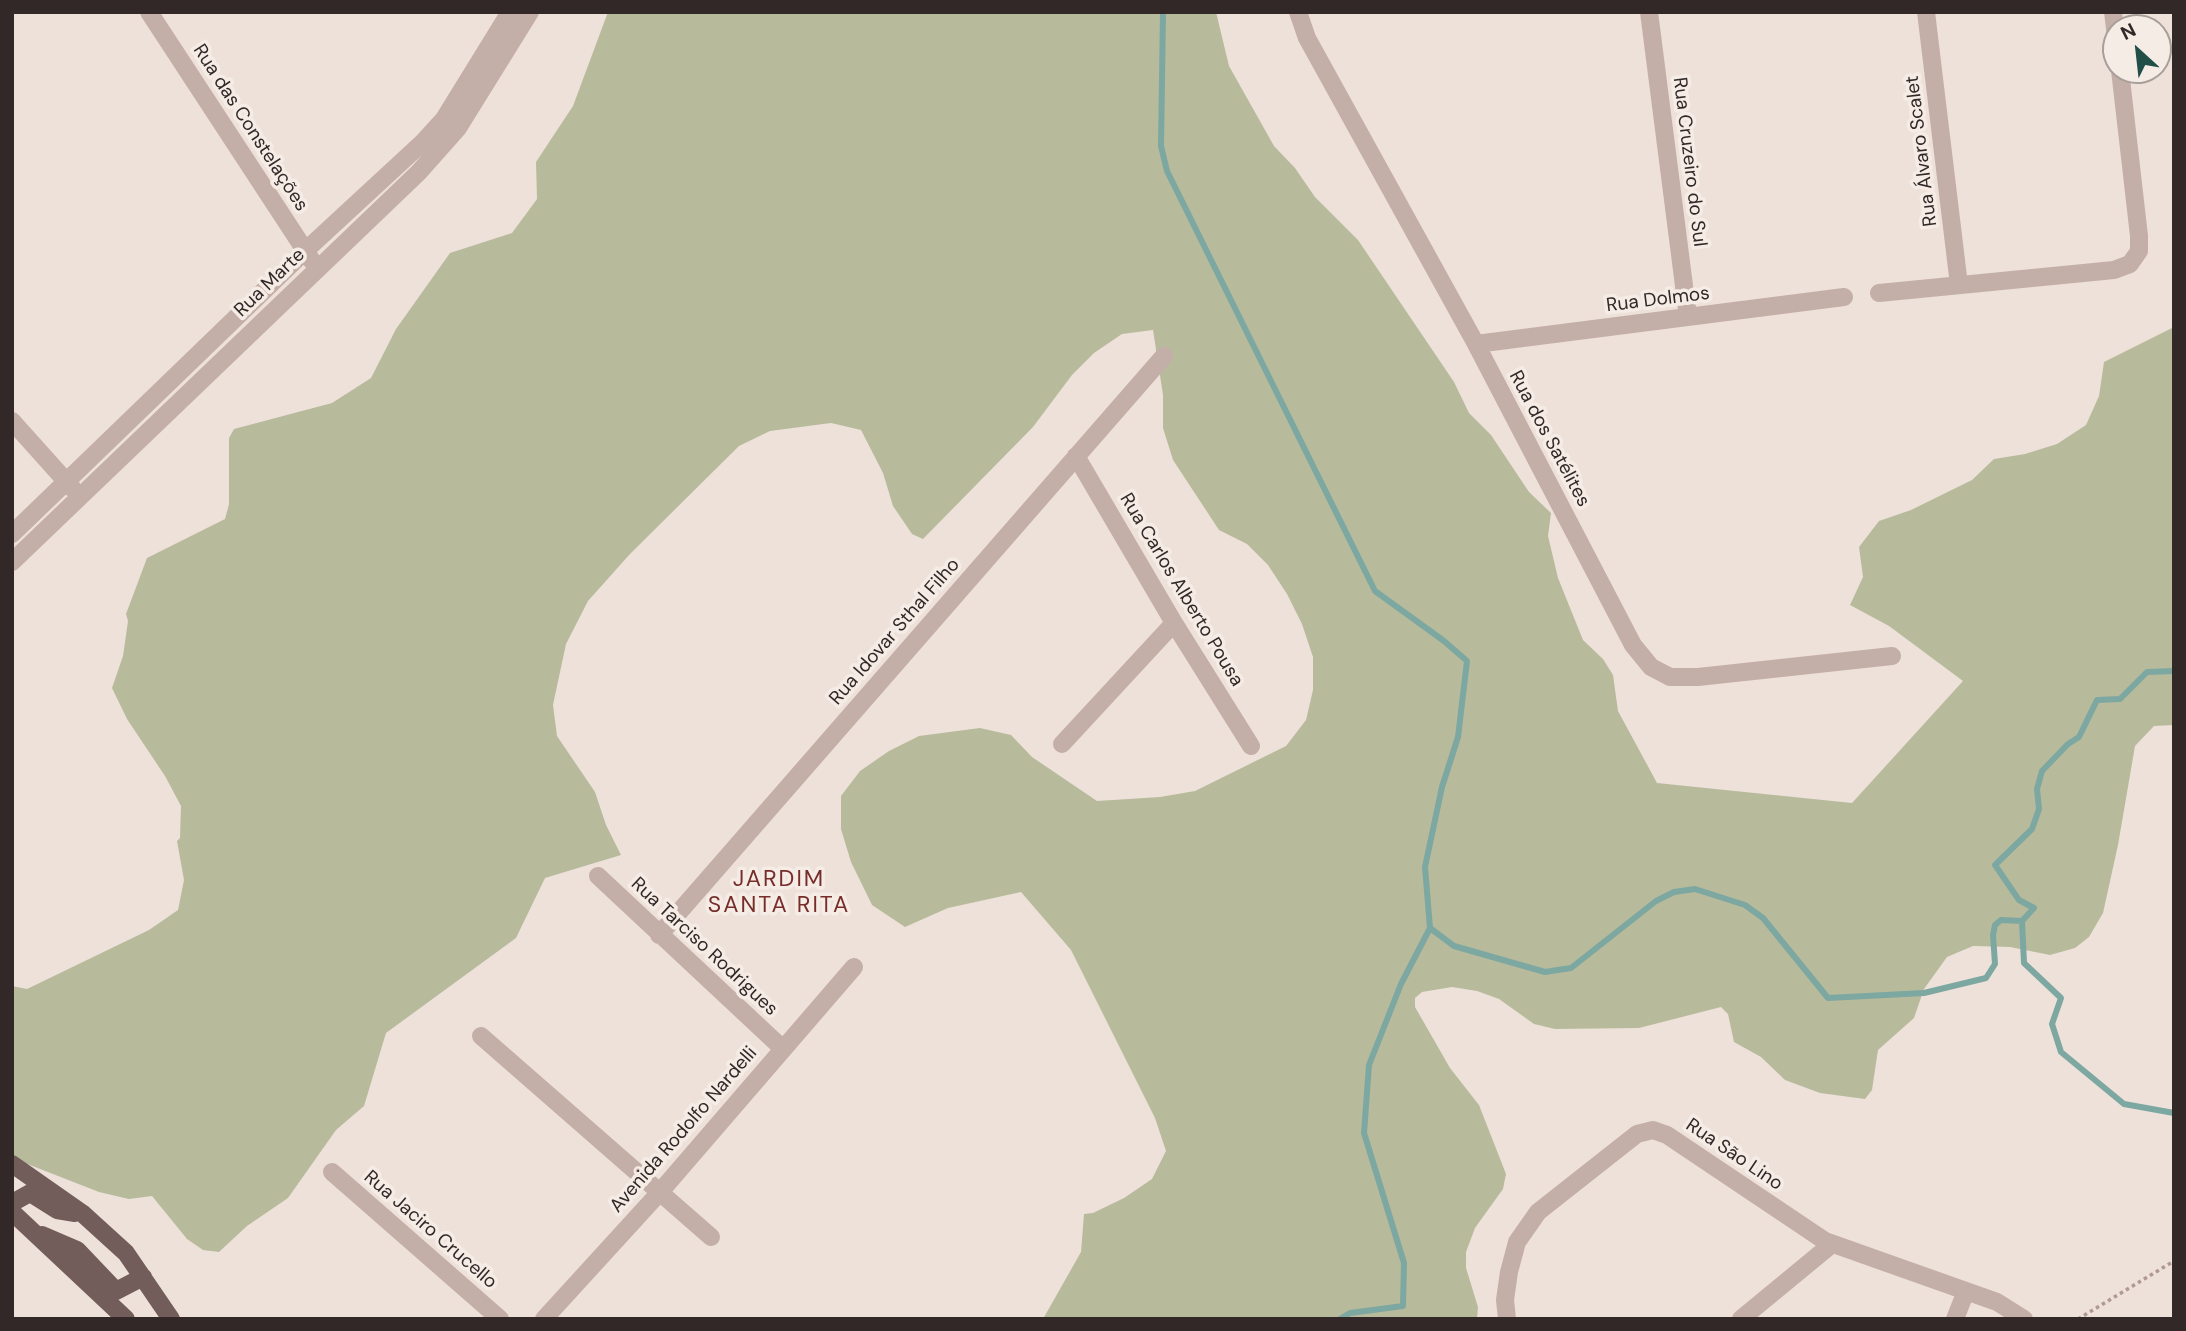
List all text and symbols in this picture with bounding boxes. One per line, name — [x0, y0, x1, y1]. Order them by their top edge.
north arrow — [2102, 14, 2172, 84]
text: N — [2116, 17, 2140, 46]
street label: Rua das Constelações — [188, 40, 312, 216]
street label: Rua Álvaro Scalet — [1901, 74, 1943, 228]
street label: Rua Cruzeiro do Sul — [1667, 76, 1711, 248]
street label: Rua Marte — [230, 244, 310, 322]
street label: Rua Dolmos — [1605, 282, 1711, 318]
street label: Rua dos Satélites — [1504, 367, 1594, 511]
street label: Rua Carlos Alberto Pousa — [1114, 489, 1248, 691]
street label: Rua Idovar Sthal Filho — [825, 554, 965, 710]
district label: JARDIM SANTA RITA — [709, 866, 849, 920]
street label: Rua Tarciso Rodrigues — [626, 873, 782, 1021]
street label: Avenida Rodolfo Nardelli — [606, 1042, 762, 1218]
street label: Rua São Lino — [1681, 1114, 1787, 1196]
street label: Rua Jaciro Crucello — [359, 1166, 501, 1294]

